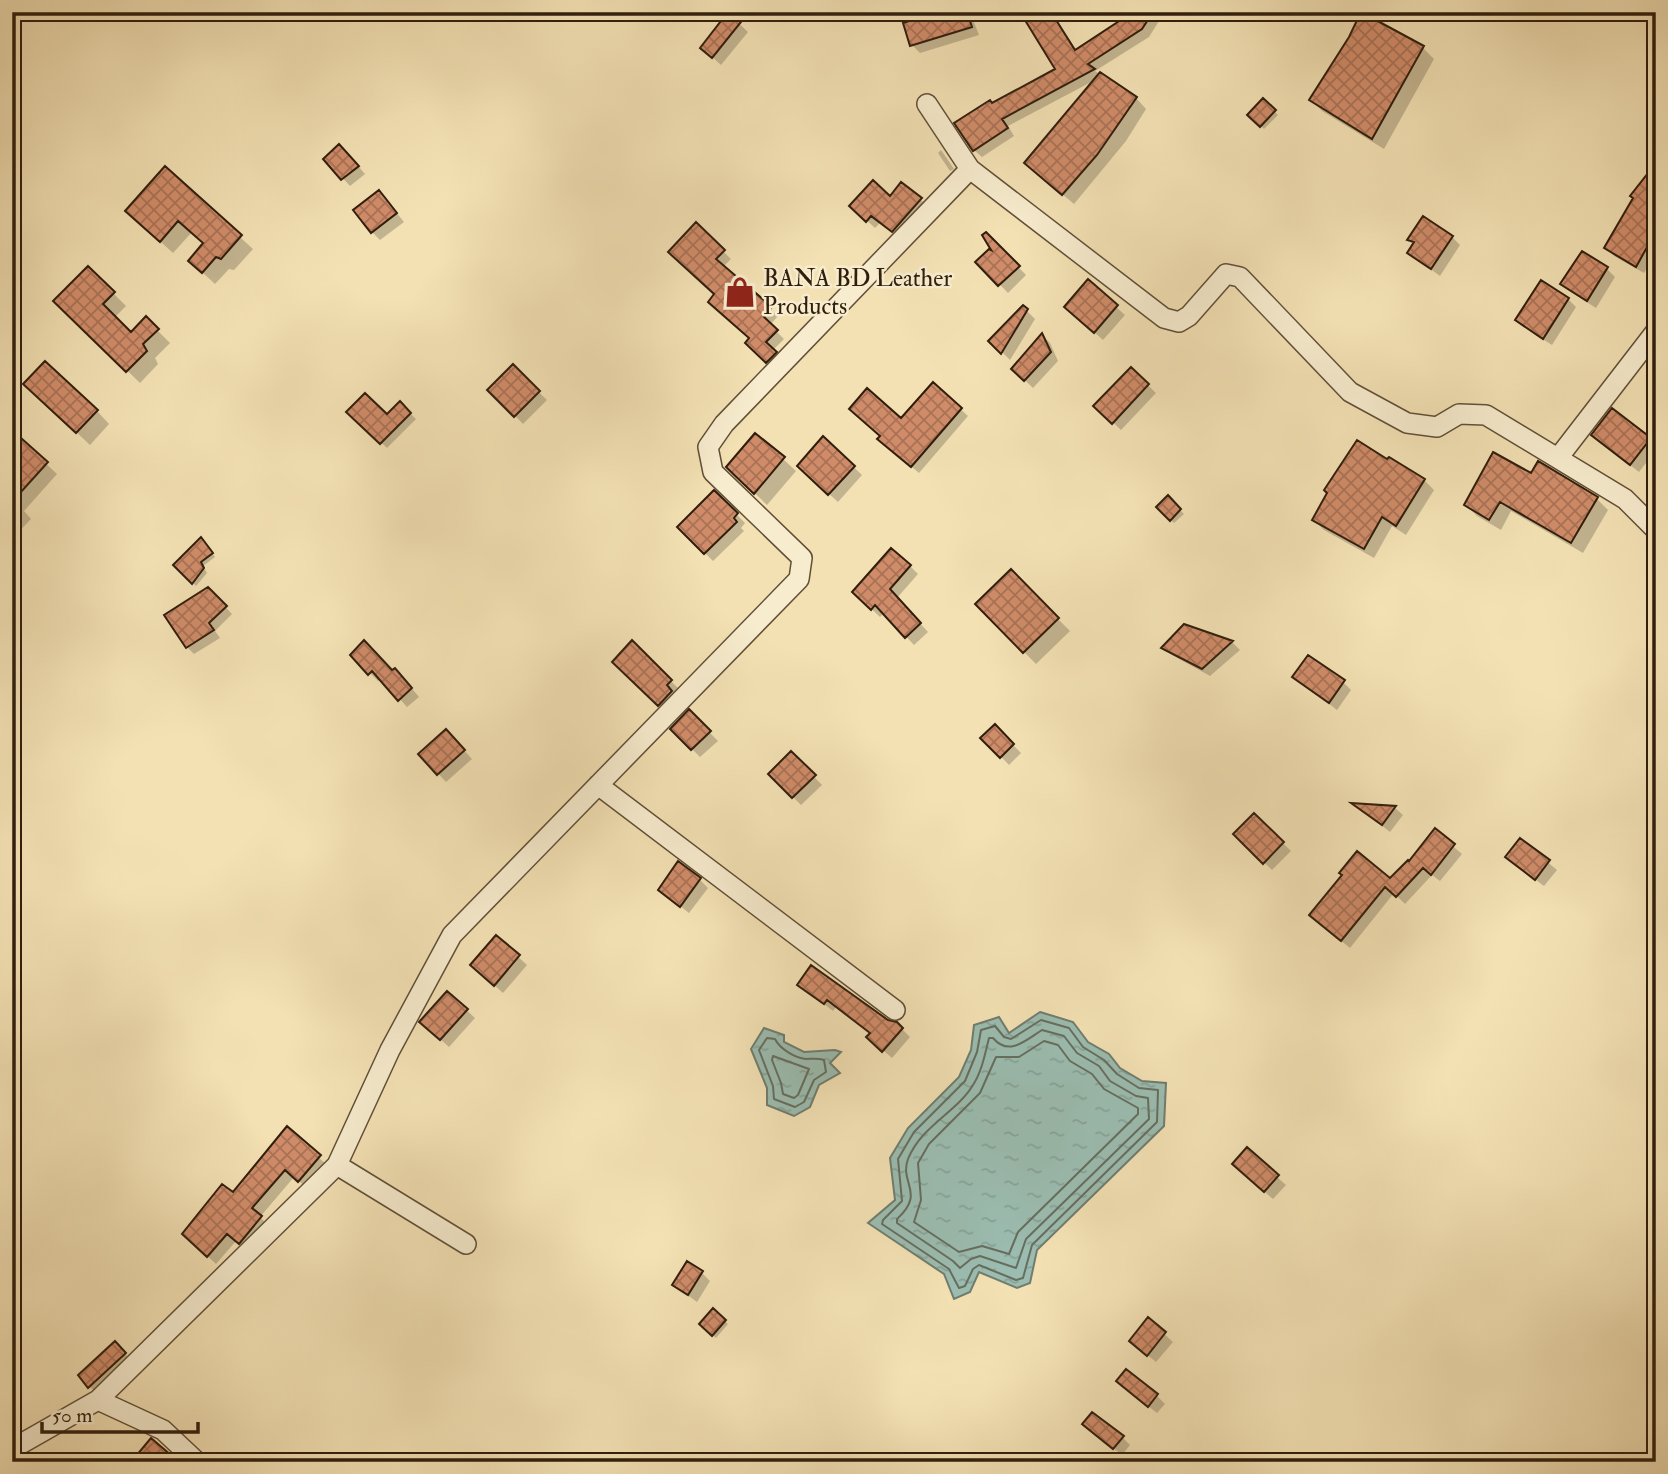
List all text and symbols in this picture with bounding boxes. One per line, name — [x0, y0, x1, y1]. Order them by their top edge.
place label: BANA BD Leather Products — [763, 263, 952, 322]
shop icon: BANA BD Leather Products — [723, 275, 757, 309]
scale bar — [42, 1390, 198, 1434]
text: 50 m — [52, 1402, 93, 1429]

